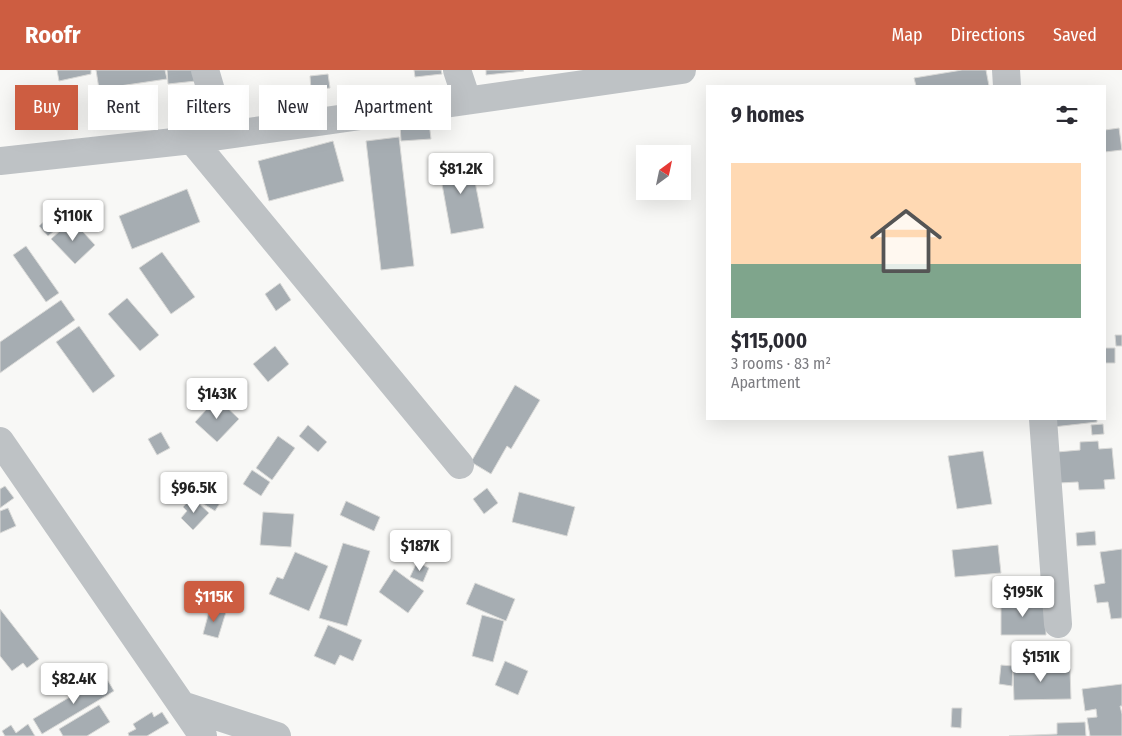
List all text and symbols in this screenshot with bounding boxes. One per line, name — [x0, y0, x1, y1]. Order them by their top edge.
text: Roofr — [25, 21, 80, 49]
text: Map — [891, 24, 923, 46]
text: Directions — [951, 24, 1025, 46]
text: Saved — [1053, 24, 1097, 46]
chip: Buy — [15, 85, 78, 130]
chip: Rent — [88, 85, 158, 130]
chip: Filters — [168, 85, 249, 130]
chip: New — [259, 85, 327, 130]
chip: Apartment — [337, 85, 451, 130]
icon: filters — [1053, 101, 1081, 129]
text: 9 homes — [731, 102, 804, 128]
north arrow — [636, 145, 691, 200]
map controls — [636, 145, 691, 200]
pin: $81.2K — [420, 152, 502, 195]
text: $81.2K — [439, 159, 483, 178]
icon: home — [861, 196, 951, 286]
pin: $110K — [38, 200, 108, 242]
text: $110K — [54, 206, 92, 225]
text: $115,000 — [731, 328, 807, 354]
text: 3 rooms · 83 m² — [731, 354, 831, 373]
text: Apartment — [731, 373, 800, 392]
pin: $143K — [182, 378, 252, 420]
text: $143K — [197, 384, 237, 403]
pin: $96.5K — [153, 472, 235, 514]
text: $96.5K — [171, 478, 217, 497]
pin: $187K — [385, 530, 455, 572]
text: $187K — [401, 536, 439, 555]
pin: $195K — [988, 576, 1058, 618]
pin: $115K — [179, 580, 249, 623]
text: $195K — [1003, 582, 1043, 601]
text: $115K — [195, 587, 233, 606]
pin: $151K — [1006, 640, 1076, 683]
text: $151K — [1022, 647, 1060, 666]
pin: $82.4K — [33, 662, 115, 705]
text: $82.4K — [52, 669, 96, 688]

